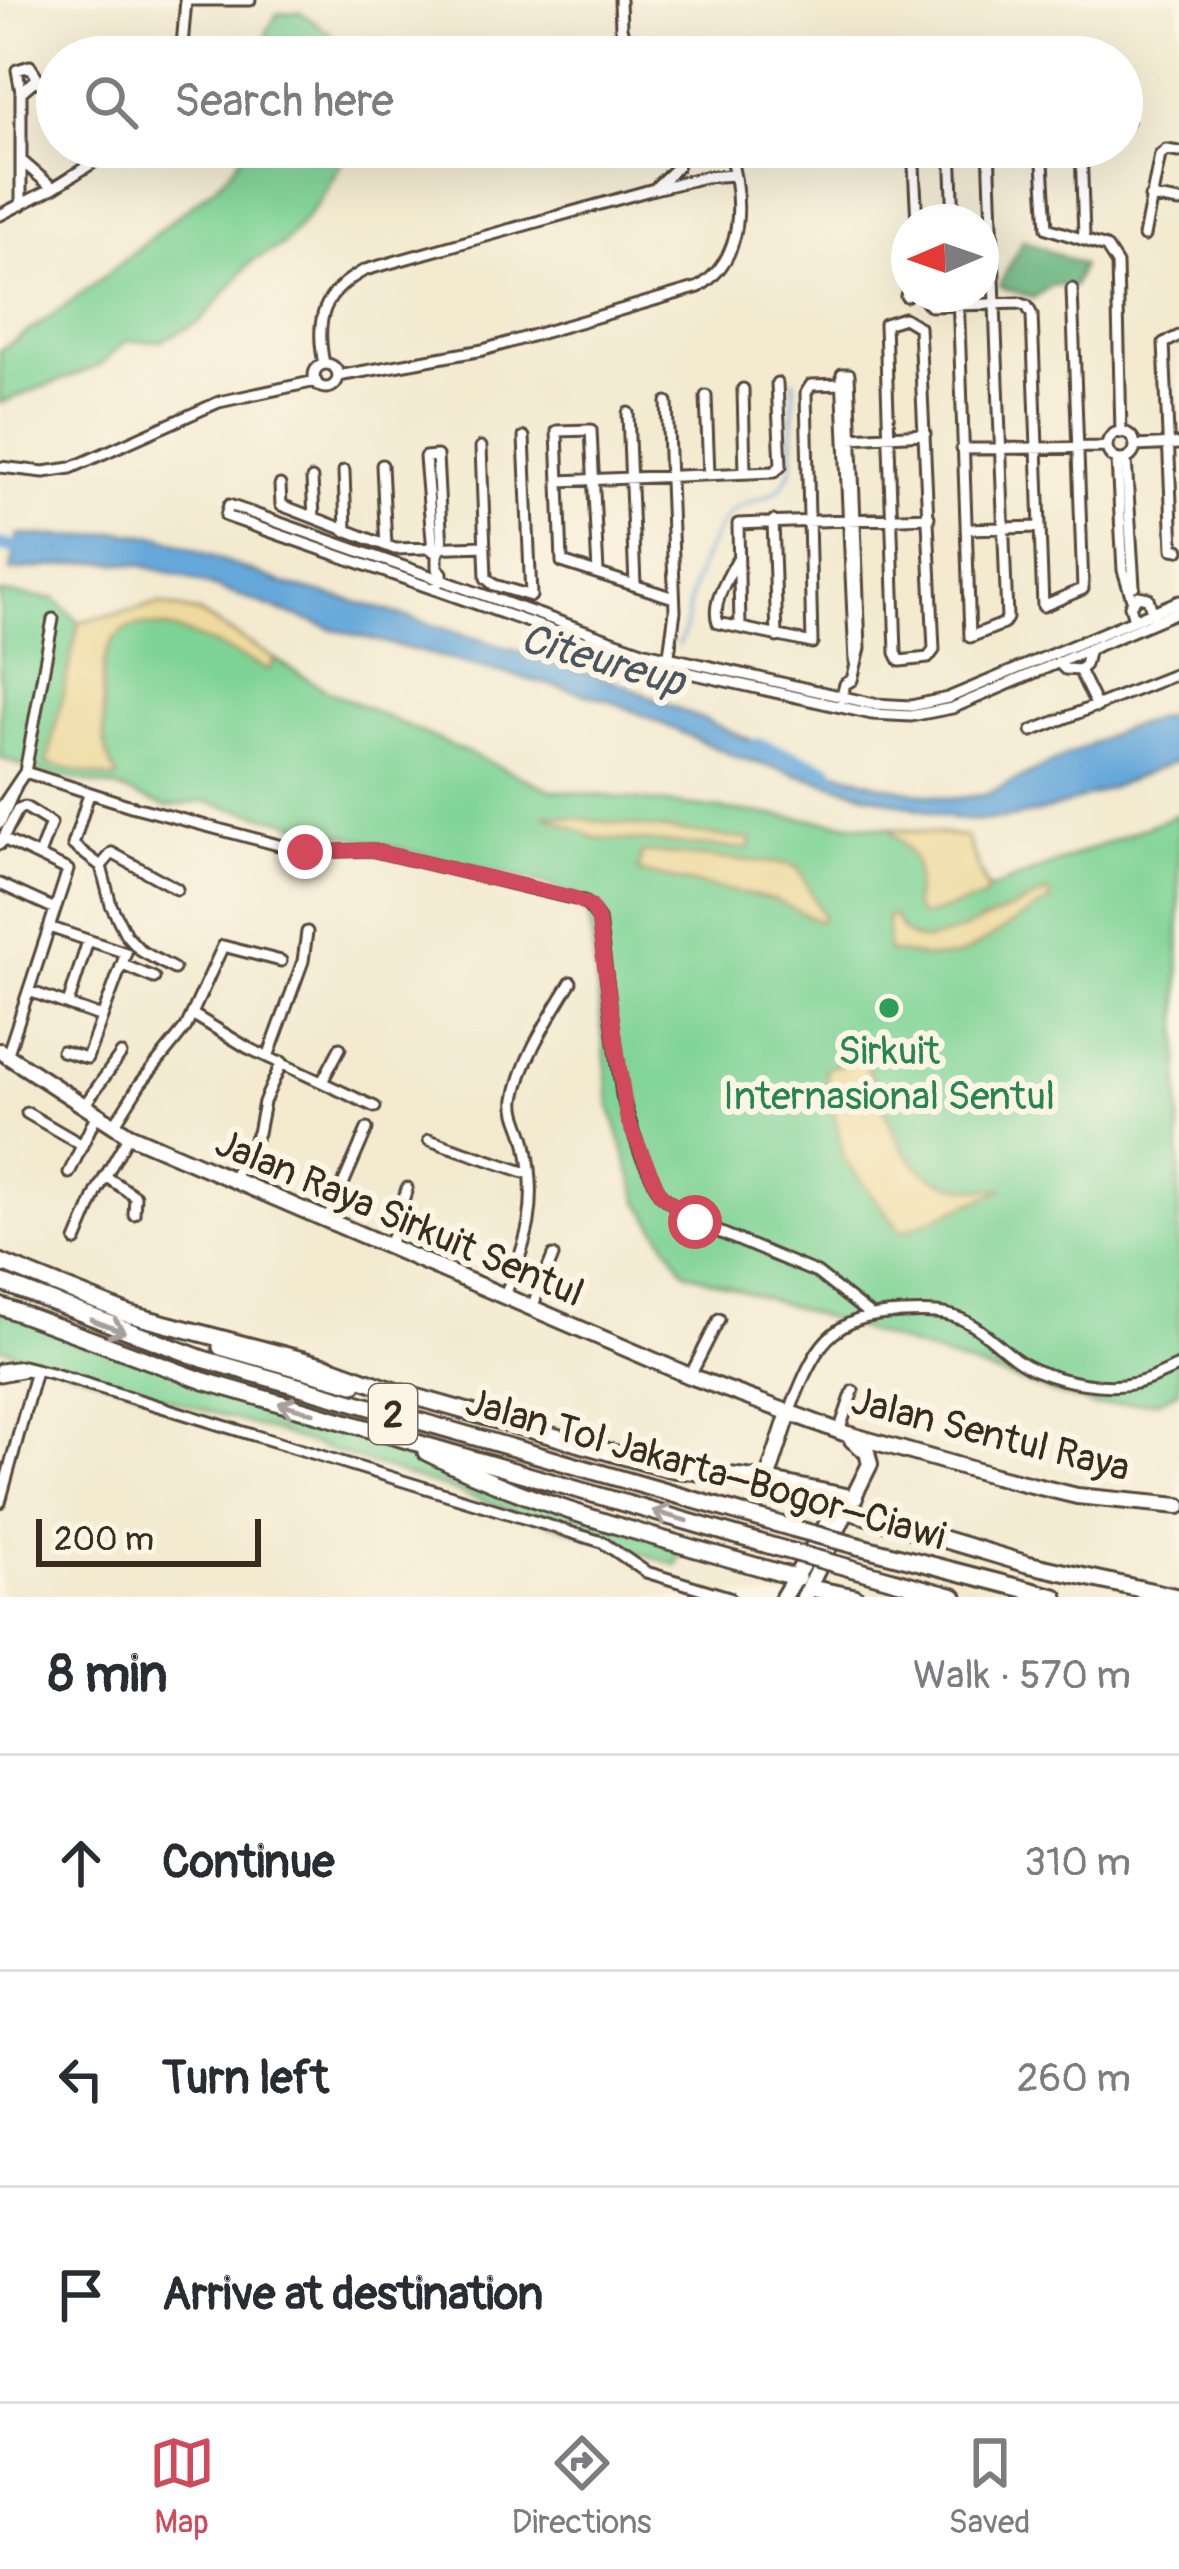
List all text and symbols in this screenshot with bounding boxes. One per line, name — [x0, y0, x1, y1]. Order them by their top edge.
search box — [36, 36, 1143, 168]
icon: search — [78, 69, 144, 135]
text: Search here — [174, 74, 394, 130]
north arrow — [891, 204, 999, 312]
water label: Citeureup — [515, 613, 692, 710]
route end — [278, 825, 332, 879]
marker: Sirkuit Internasional Sentul — [876, 995, 902, 1021]
place label: Sirkuit Internasional Sentul — [723, 1027, 1055, 1121]
street label: Jalan Raya Sirkuit Sentul — [208, 1119, 591, 1318]
route start — [668, 1195, 722, 1249]
one-way arrow — [89, 1317, 126, 1338]
street label: Jalan Sentul Raya — [846, 1376, 1135, 1493]
street label: Jalan Tol Jakarta–Bogor–Ciawi — [460, 1377, 951, 1561]
road number: 2 — [369, 1384, 417, 1444]
one-way arrow — [277, 1395, 315, 1417]
one-way arrow — [652, 1504, 690, 1526]
scale bar — [36, 1513, 261, 1566]
text: 200 m — [54, 1519, 154, 1560]
text: 8 min — [48, 1643, 168, 1707]
text: Walk · 570 m — [913, 1651, 1131, 1700]
icon: ahead — [48, 1830, 114, 1896]
text: Continue — [162, 1835, 335, 1891]
text: 310 m — [1024, 1838, 1131, 1887]
icon: left — [48, 2046, 114, 2112]
text: Turn left — [162, 2051, 329, 2107]
text: 260 m — [1017, 2054, 1131, 2103]
icon: arrive — [48, 2262, 114, 2328]
text: Arrive at destination — [162, 2267, 543, 2323]
tab: Map — [149, 2430, 215, 2543]
tab: Directions — [512, 2430, 652, 2543]
tab: Saved — [949, 2430, 1030, 2543]

